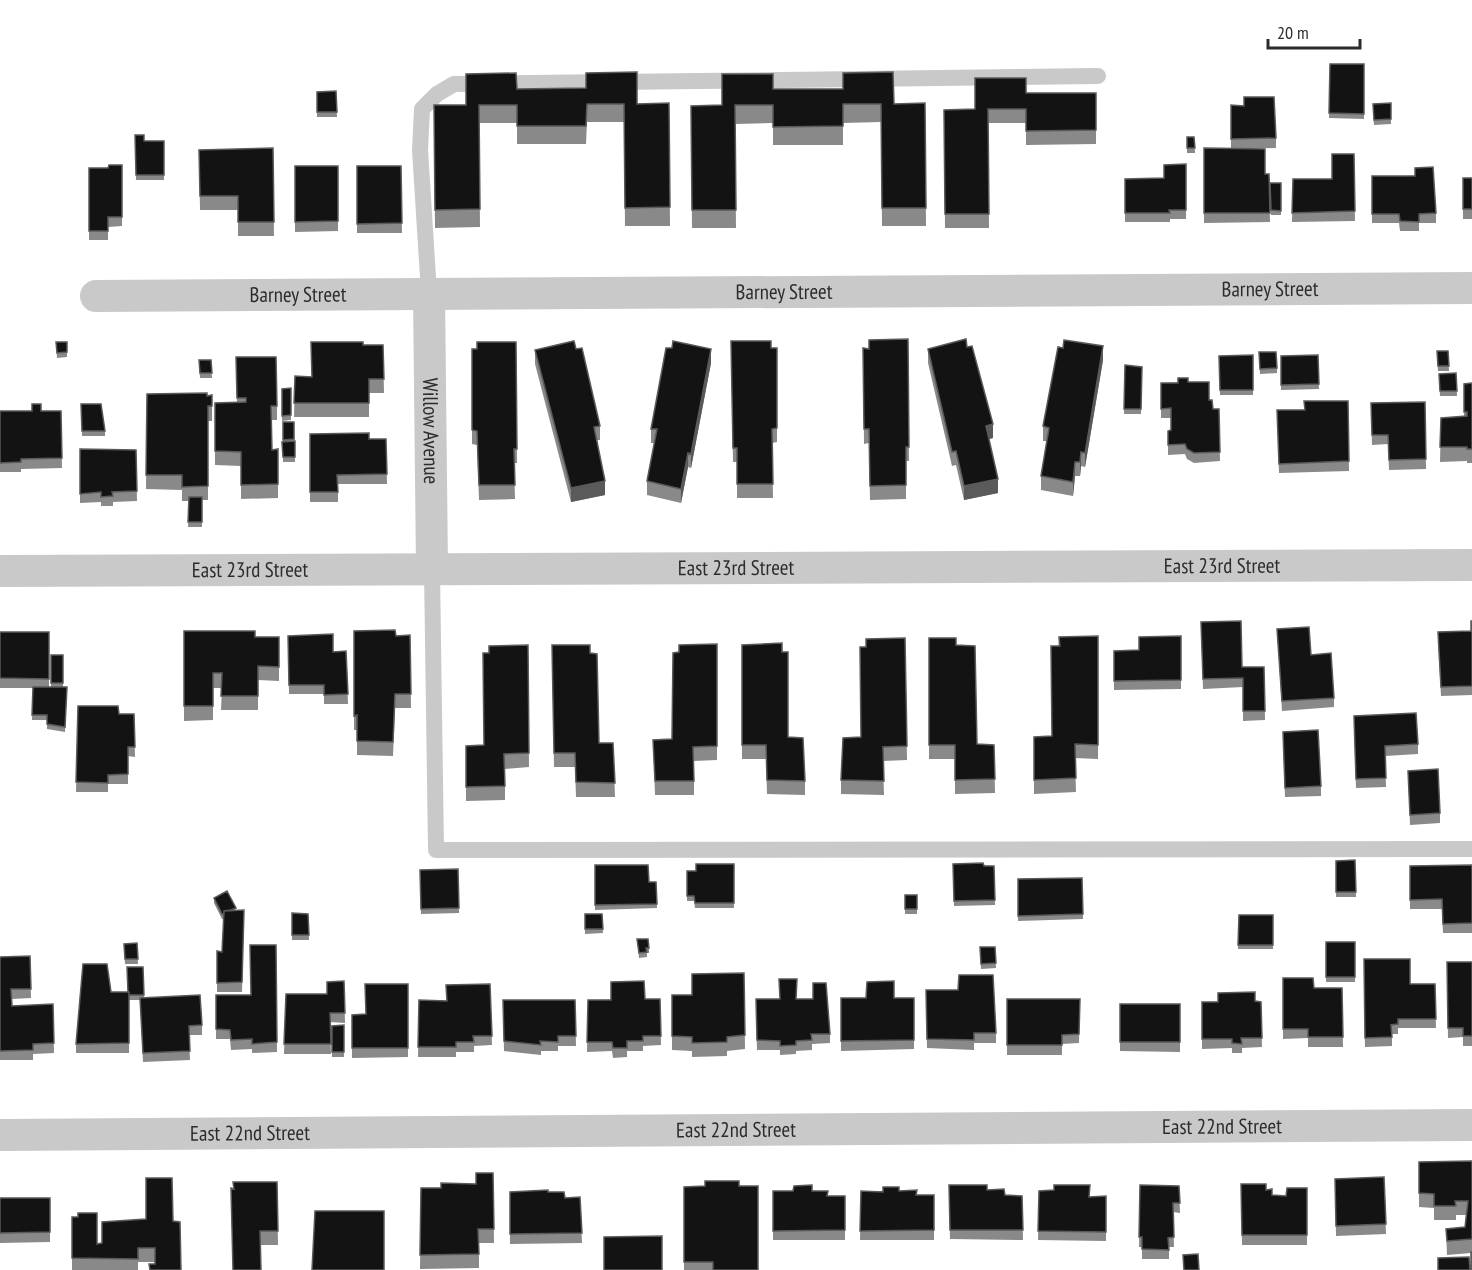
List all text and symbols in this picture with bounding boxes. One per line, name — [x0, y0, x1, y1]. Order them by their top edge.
scale bar — [1268, 12, 1360, 50]
text: 20 m — [1277, 21, 1309, 44]
street label: Barney Street — [1221, 275, 1319, 302]
street label: Barney Street — [735, 278, 833, 305]
street label: Barney Street — [249, 281, 347, 308]
street label: Willow Avenue — [417, 378, 445, 484]
street label: East 23rd Street — [1164, 552, 1281, 579]
street label: East 23rd Street — [678, 554, 795, 581]
street label: East 23rd Street — [192, 556, 309, 583]
street label: East 22nd Street — [1162, 1112, 1282, 1140]
street label: East 22nd Street — [676, 1116, 796, 1143]
street label: East 22nd Street — [190, 1119, 310, 1147]

